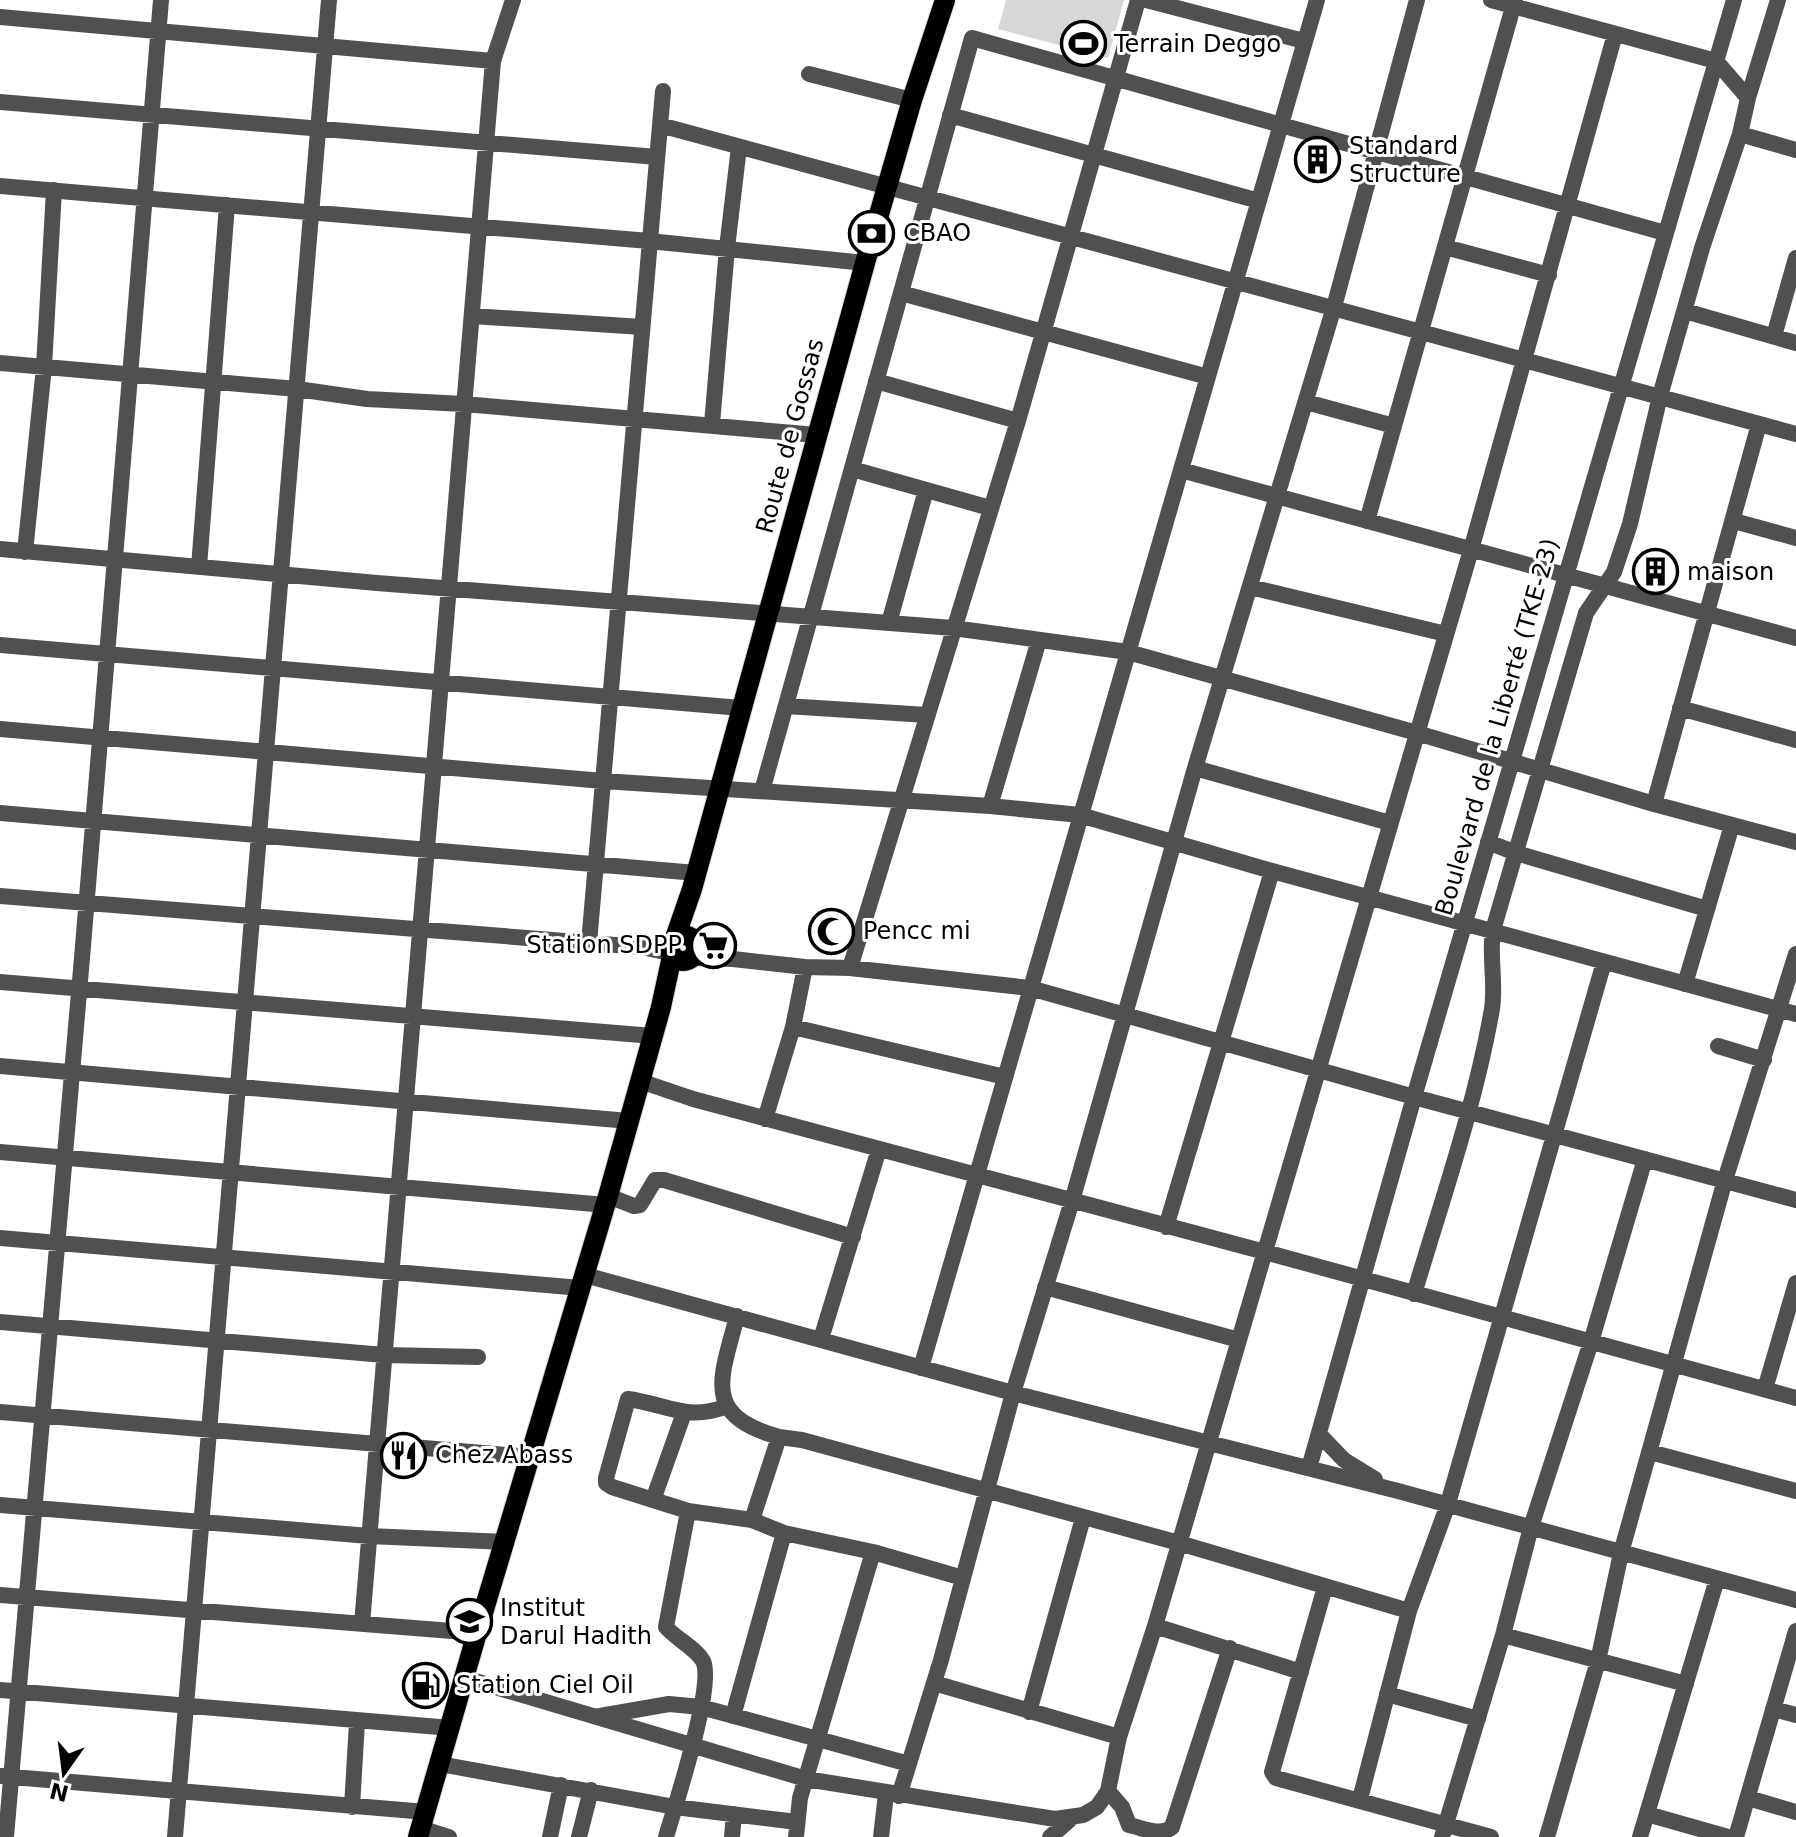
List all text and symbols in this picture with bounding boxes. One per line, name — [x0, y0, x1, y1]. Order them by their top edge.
sports icon: Terrain Deggo — [1059, 20, 1107, 68]
place label: Terrain Deggo — [1113, 30, 1281, 58]
place label: Standard Structure — [1349, 132, 1461, 188]
building icon: Standard Structure — [1294, 136, 1342, 184]
bank icon: CBAO — [848, 209, 896, 257]
place label: CBAO — [903, 219, 971, 247]
street label: Route de Gossas — [751, 336, 829, 536]
street label: Boulevard de la Liberté (TKE-23) — [1430, 535, 1564, 919]
building icon: maison — [1632, 548, 1680, 596]
place label: maison — [1687, 558, 1774, 586]
mosque icon: Pencc mi — [808, 907, 856, 955]
place label: Pencc mi — [863, 917, 971, 945]
supermarket icon: Station SDPP — [689, 921, 737, 969]
place label: Station SDPP — [526, 931, 682, 959]
restaurant icon: Chez Abass — [380, 1431, 428, 1479]
place label: Chez Abass — [435, 1441, 573, 1469]
place label: Institut Darul Hadith — [500, 1594, 652, 1650]
school or university icon: Institut Darul Hadith — [445, 1598, 493, 1646]
fuel station icon: Station Ciel Oil — [401, 1661, 449, 1709]
place label: Station Ciel Oil — [456, 1671, 634, 1699]
north arrow — [24, 1733, 104, 1813]
text: N — [47, 1778, 71, 1806]

